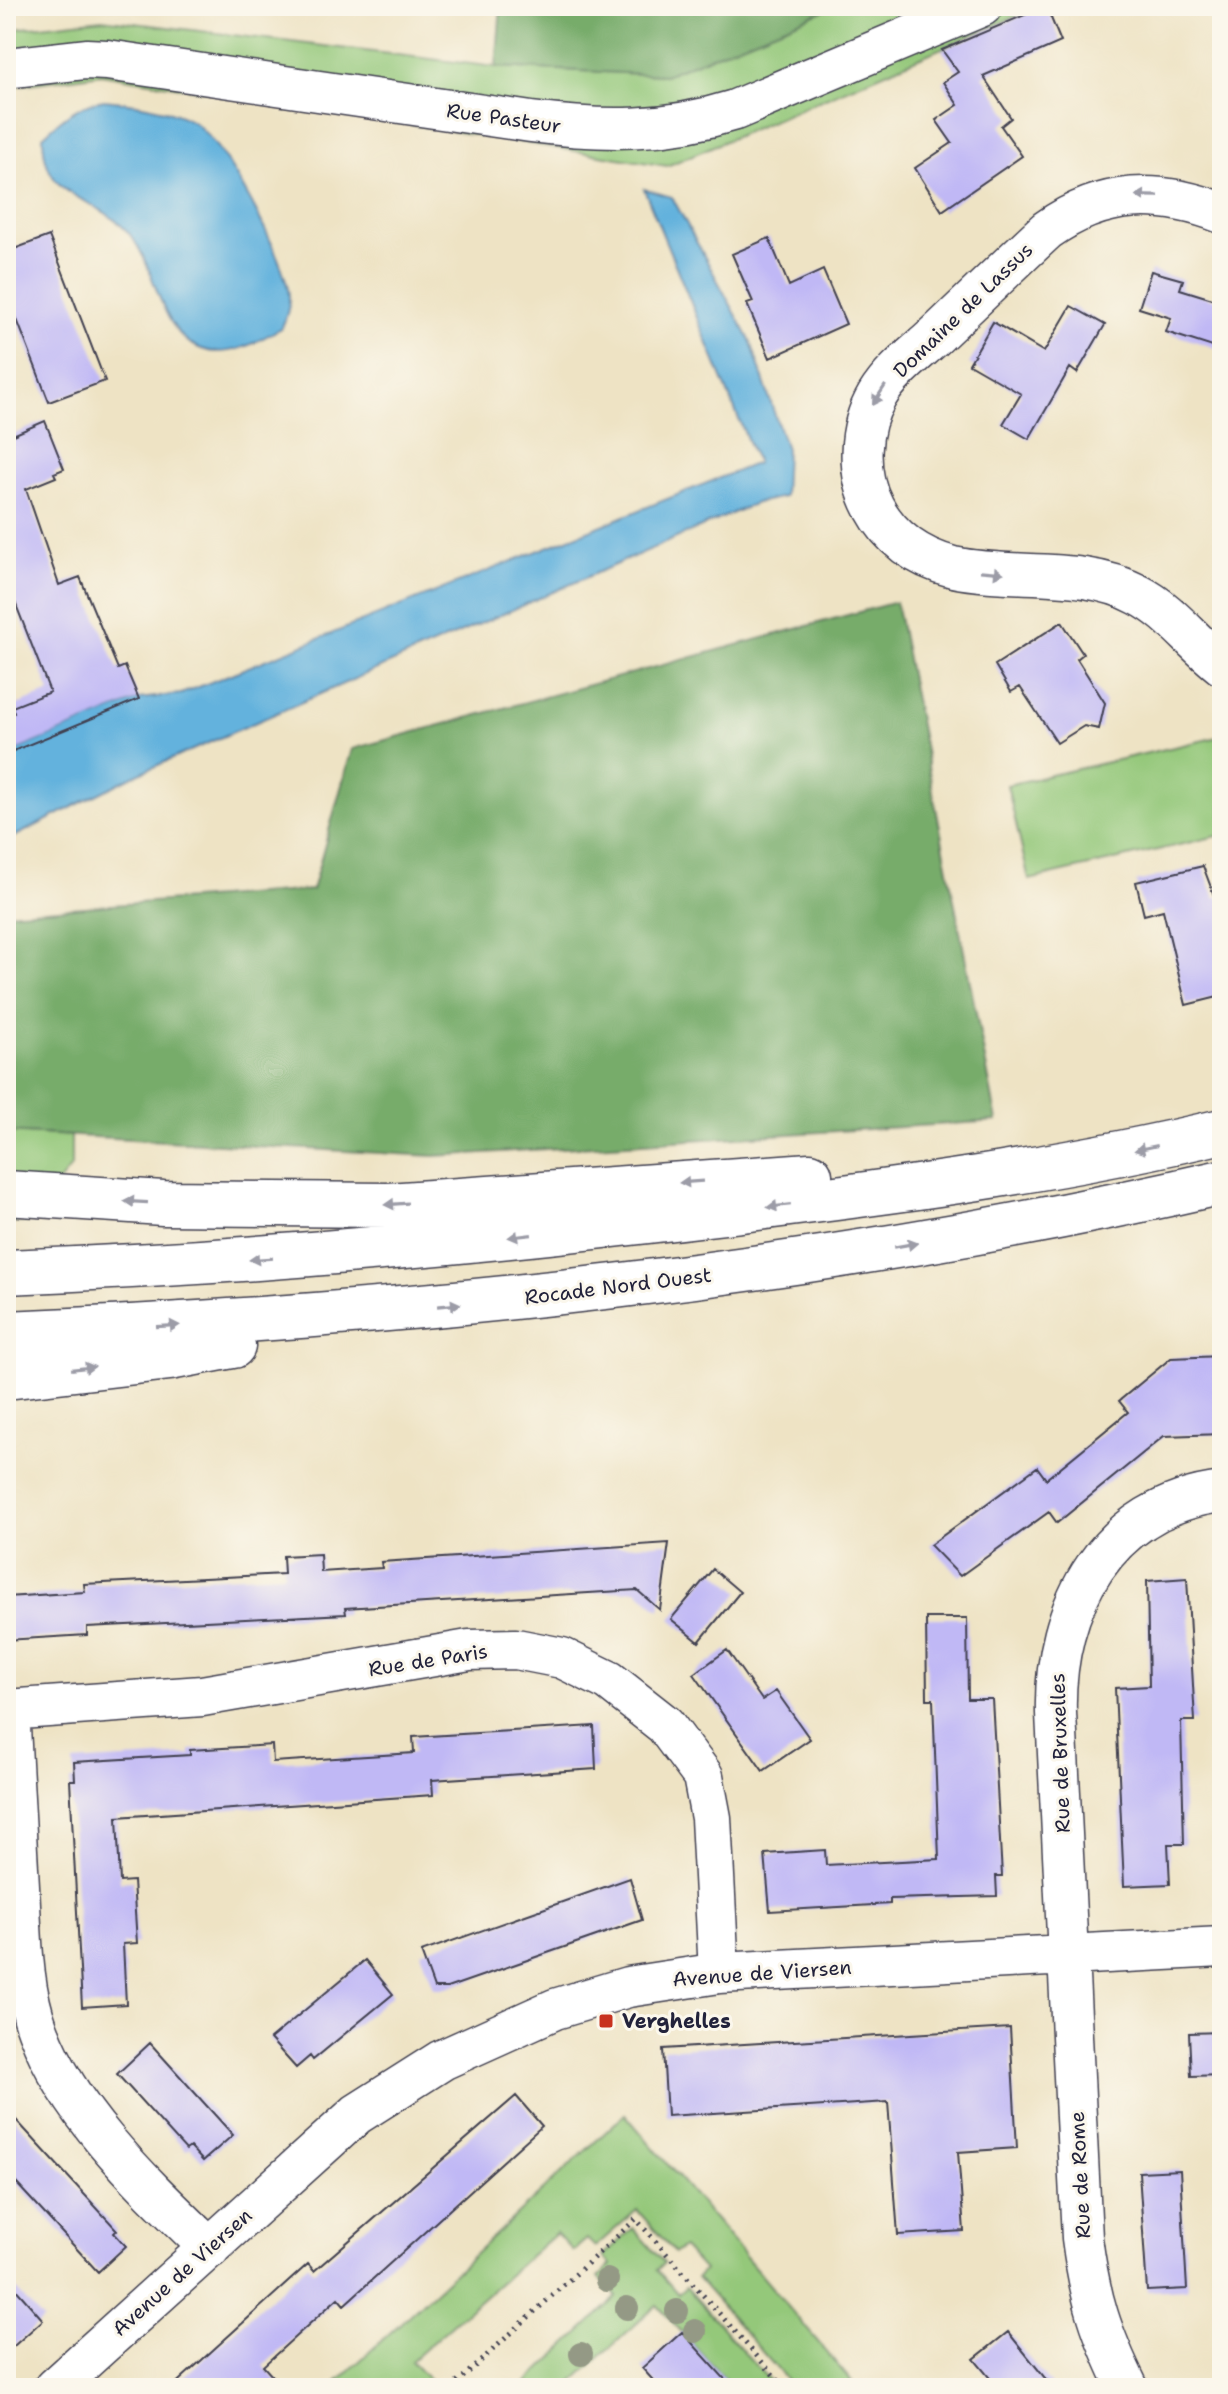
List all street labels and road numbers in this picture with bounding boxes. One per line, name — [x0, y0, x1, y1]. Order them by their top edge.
street label: Rue Pasteur — [445, 97, 563, 139]
street label: Domaine de Lassus — [888, 237, 1038, 383]
street label: Rocade Nord Ouest — [523, 1262, 713, 1310]
street label: Rue de Paris — [367, 1638, 489, 1682]
street label: Rue de Bruxelles — [1044, 1673, 1076, 1833]
street label: Avenue de Viersen — [672, 1954, 852, 1992]
street label: Rue de Rome — [1064, 2111, 1096, 2239]
street label: Avenue de Viersen — [107, 2202, 257, 2342]

